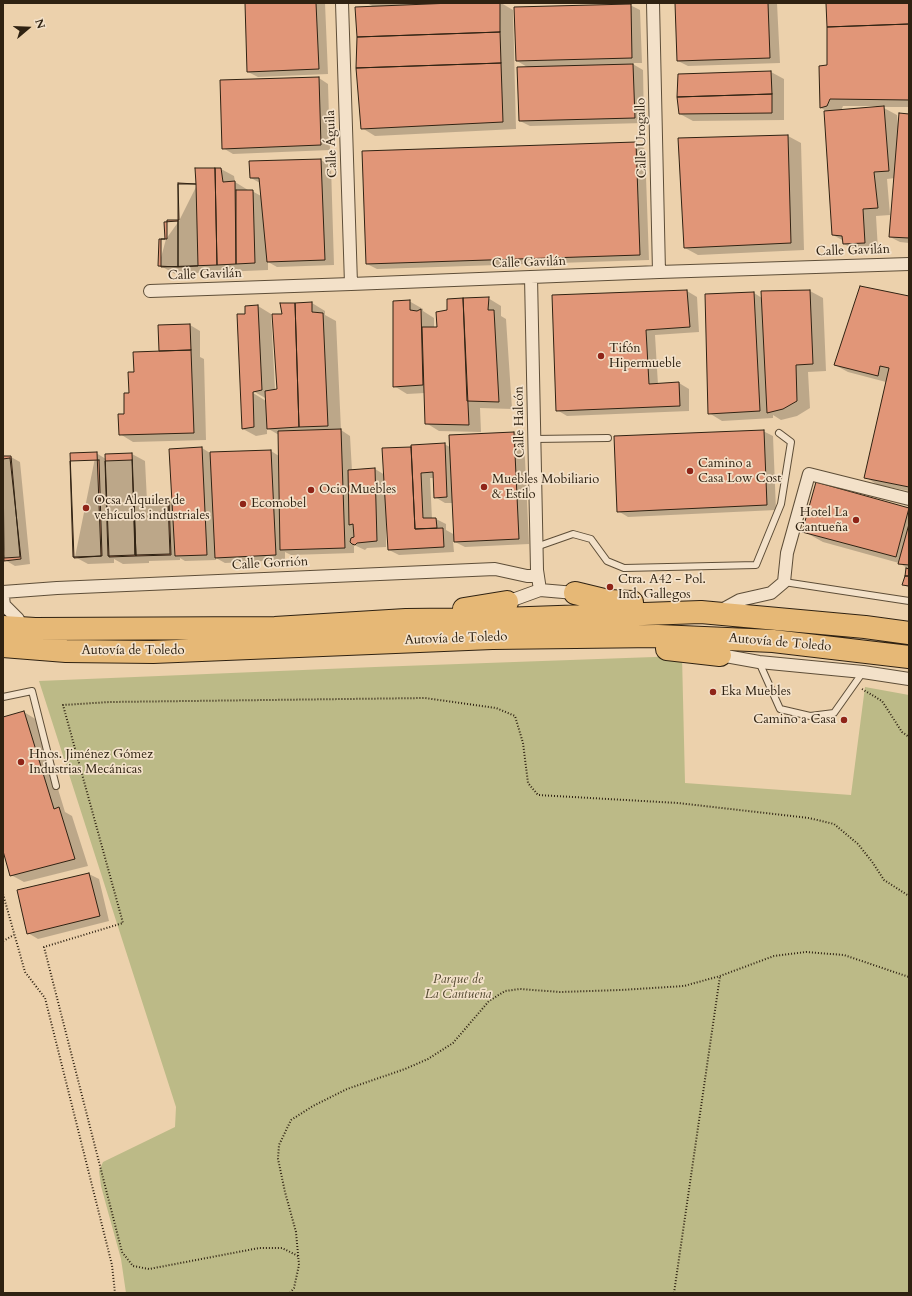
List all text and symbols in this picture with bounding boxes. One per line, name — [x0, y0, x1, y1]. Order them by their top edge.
north arrow — [8, 8, 48, 48]
text: N — [31, 17, 48, 31]
street label: Calle Urogallo — [633, 98, 651, 178]
street label: Calle Águila — [323, 110, 341, 178]
street label: Calle Gavilán — [816, 242, 890, 260]
street label: Calle Gavilán — [492, 254, 566, 272]
street label: Calle Gavilán — [168, 266, 242, 284]
place label: Tifón Hipermueble — [609, 341, 681, 372]
marker: Tifón Hipermueble — [596, 351, 606, 361]
street label: Calle Halcón — [512, 386, 528, 458]
place label: Camino a Casa Low Cost — [698, 456, 781, 487]
marker: Camino a Casa Low Cost — [685, 466, 695, 476]
place label: Muebles Mobiliario & Estilo — [492, 472, 599, 503]
place label: Ocio Muebles — [319, 482, 396, 498]
marker: Muebles Mobiliario & Estilo — [479, 482, 489, 492]
marker: Ocio Muebles — [306, 485, 316, 495]
place label: Ocsa Alquiler de vehículos industriales — [94, 493, 210, 524]
place label: Ecomobel — [251, 496, 306, 512]
marker: Ecomobel — [238, 499, 248, 509]
marker: Ocsa Alquiler de vehículos industriales — [81, 503, 91, 513]
place label: Hotel La Cantueña — [795, 505, 848, 536]
marker: Hotel La Cantueña — [851, 515, 861, 525]
street label: Calle Gorrión — [231, 554, 309, 574]
place label: Ctra. A42 - Pol. Ind. Gallegos — [618, 572, 706, 603]
marker: Ctra. A42 - Pol. Ind. Gallegos — [605, 582, 615, 592]
street label: Autovía de Toledo — [404, 629, 508, 649]
street label: Autovía de Toledo — [728, 631, 832, 655]
street label: Autovía de Toledo — [82, 643, 184, 659]
place label: Eka Muebles — [721, 684, 791, 700]
marker: Eka Muebles — [708, 687, 718, 697]
place label: Camino a Casa — [753, 712, 836, 728]
marker: Camino a Casa — [839, 715, 849, 725]
place label: Hnos. Jiménez Gómez Industrias Mecánicas — [29, 747, 153, 778]
marker: Hnos. Jiménez Gómez Industrias Mecánicas — [16, 757, 26, 767]
park label: Parque de La Cantueña — [425, 972, 491, 1003]

